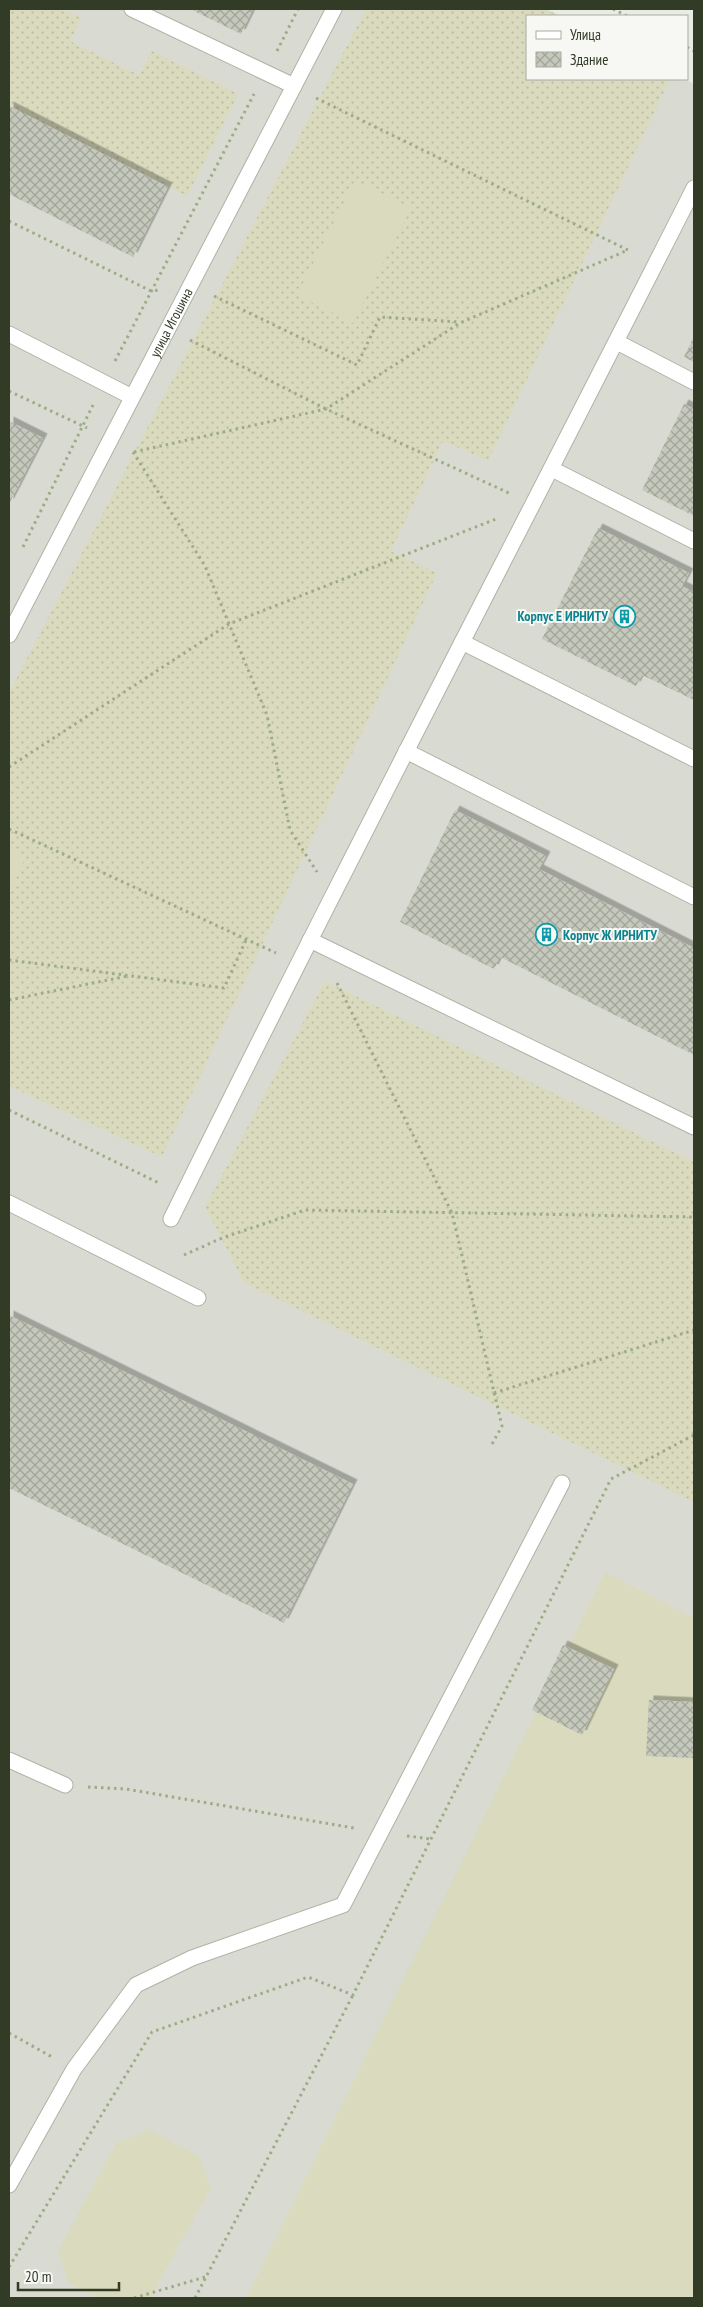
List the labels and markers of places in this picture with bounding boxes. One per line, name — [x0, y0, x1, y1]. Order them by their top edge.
building icon: Корпус Е ИРНИТУ — [612, 604, 636, 628]
place label: Корпус Е ИРНИТУ — [517, 607, 608, 625]
building icon: Корпус Ж ИРНИТУ — [535, 923, 559, 947]
place label: Корпус Ж ИРНИТУ — [563, 926, 657, 944]

